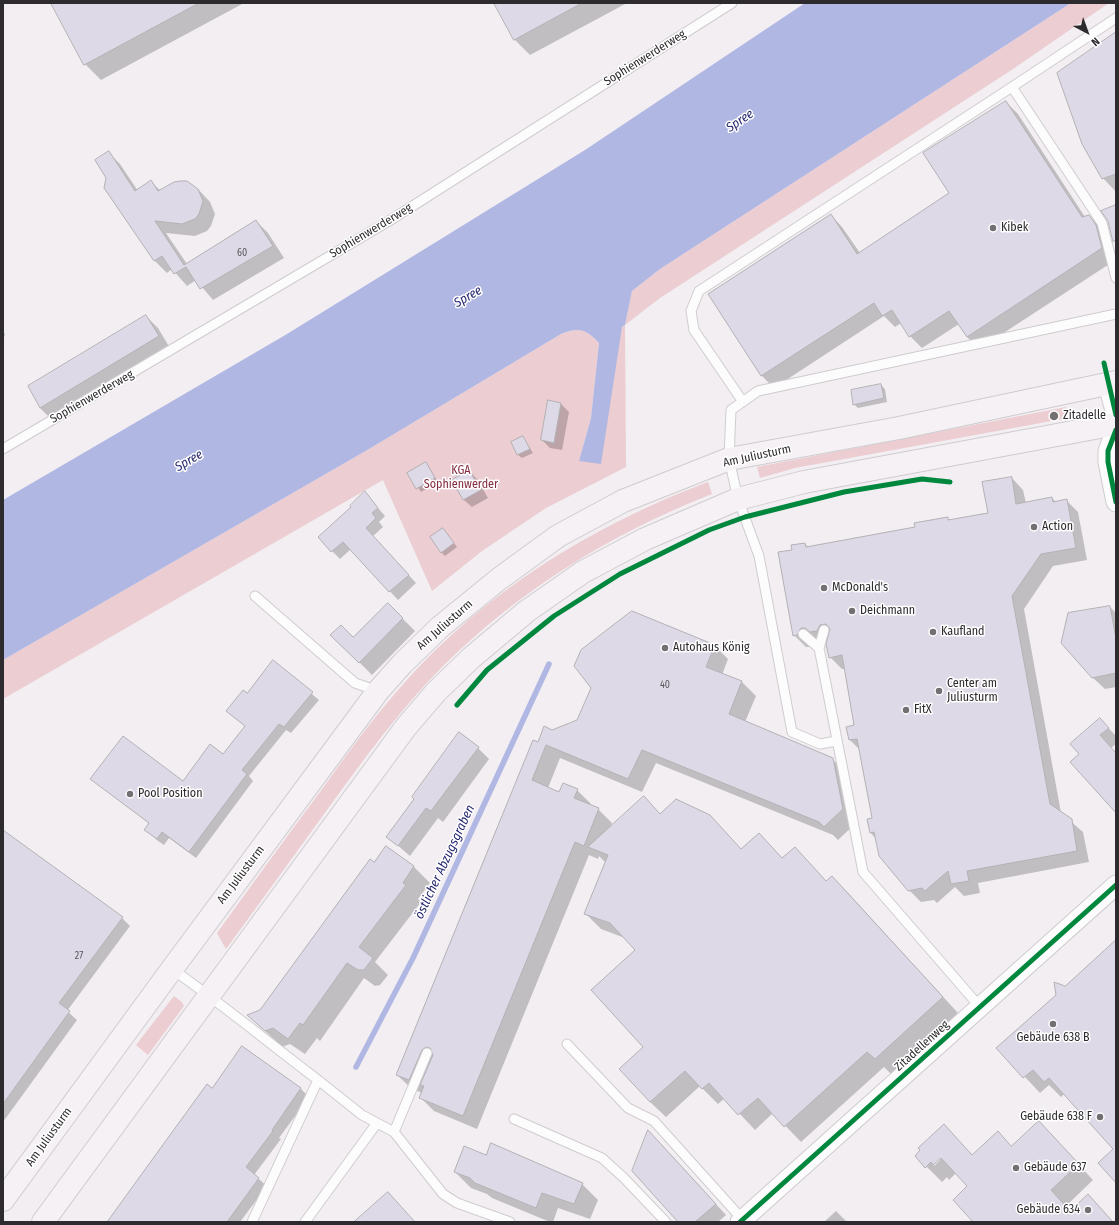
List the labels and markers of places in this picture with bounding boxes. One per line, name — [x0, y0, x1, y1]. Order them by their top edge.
place label: Kibek — [1001, 221, 1028, 235]
marker: Kibek — [988, 223, 998, 233]
place label: Zitadelle — [1063, 409, 1106, 423]
marker: Zitadelle — [1048, 410, 1060, 422]
place label: Action — [1042, 520, 1073, 534]
marker: Action — [1029, 522, 1039, 532]
place label: McDonald's — [832, 581, 888, 595]
marker: McDonald's — [819, 583, 829, 593]
place label: Deichmann — [860, 604, 915, 618]
marker: Deichmann — [847, 606, 857, 616]
place label: Kaufland — [941, 625, 985, 639]
marker: Kaufland — [928, 627, 938, 637]
place label: Autohaus König — [673, 641, 750, 655]
marker: Autohaus König — [660, 643, 670, 653]
place label: Center am Juliusturm — [947, 677, 998, 705]
marker: Center am Juliusturm — [934, 686, 944, 696]
place label: FitX — [914, 703, 932, 717]
marker: FitX — [901, 705, 911, 715]
place label: Pool Position — [138, 787, 202, 801]
marker: Pool Position — [125, 789, 135, 799]
marker: Gebäude 638 B — [1048, 1019, 1058, 1029]
place label: Gebäude 638 B — [1016, 1031, 1090, 1045]
place label: Gebäude 638 F — [1020, 1110, 1092, 1124]
marker: Gebäude 638 F — [1095, 1112, 1105, 1122]
place label: Gebäude 637 — [1024, 1161, 1086, 1175]
marker: Gebäude 637 — [1011, 1163, 1021, 1173]
place label: Gebäude 634 — [1017, 1203, 1080, 1217]
marker: Gebäude 634 — [1083, 1205, 1093, 1215]

